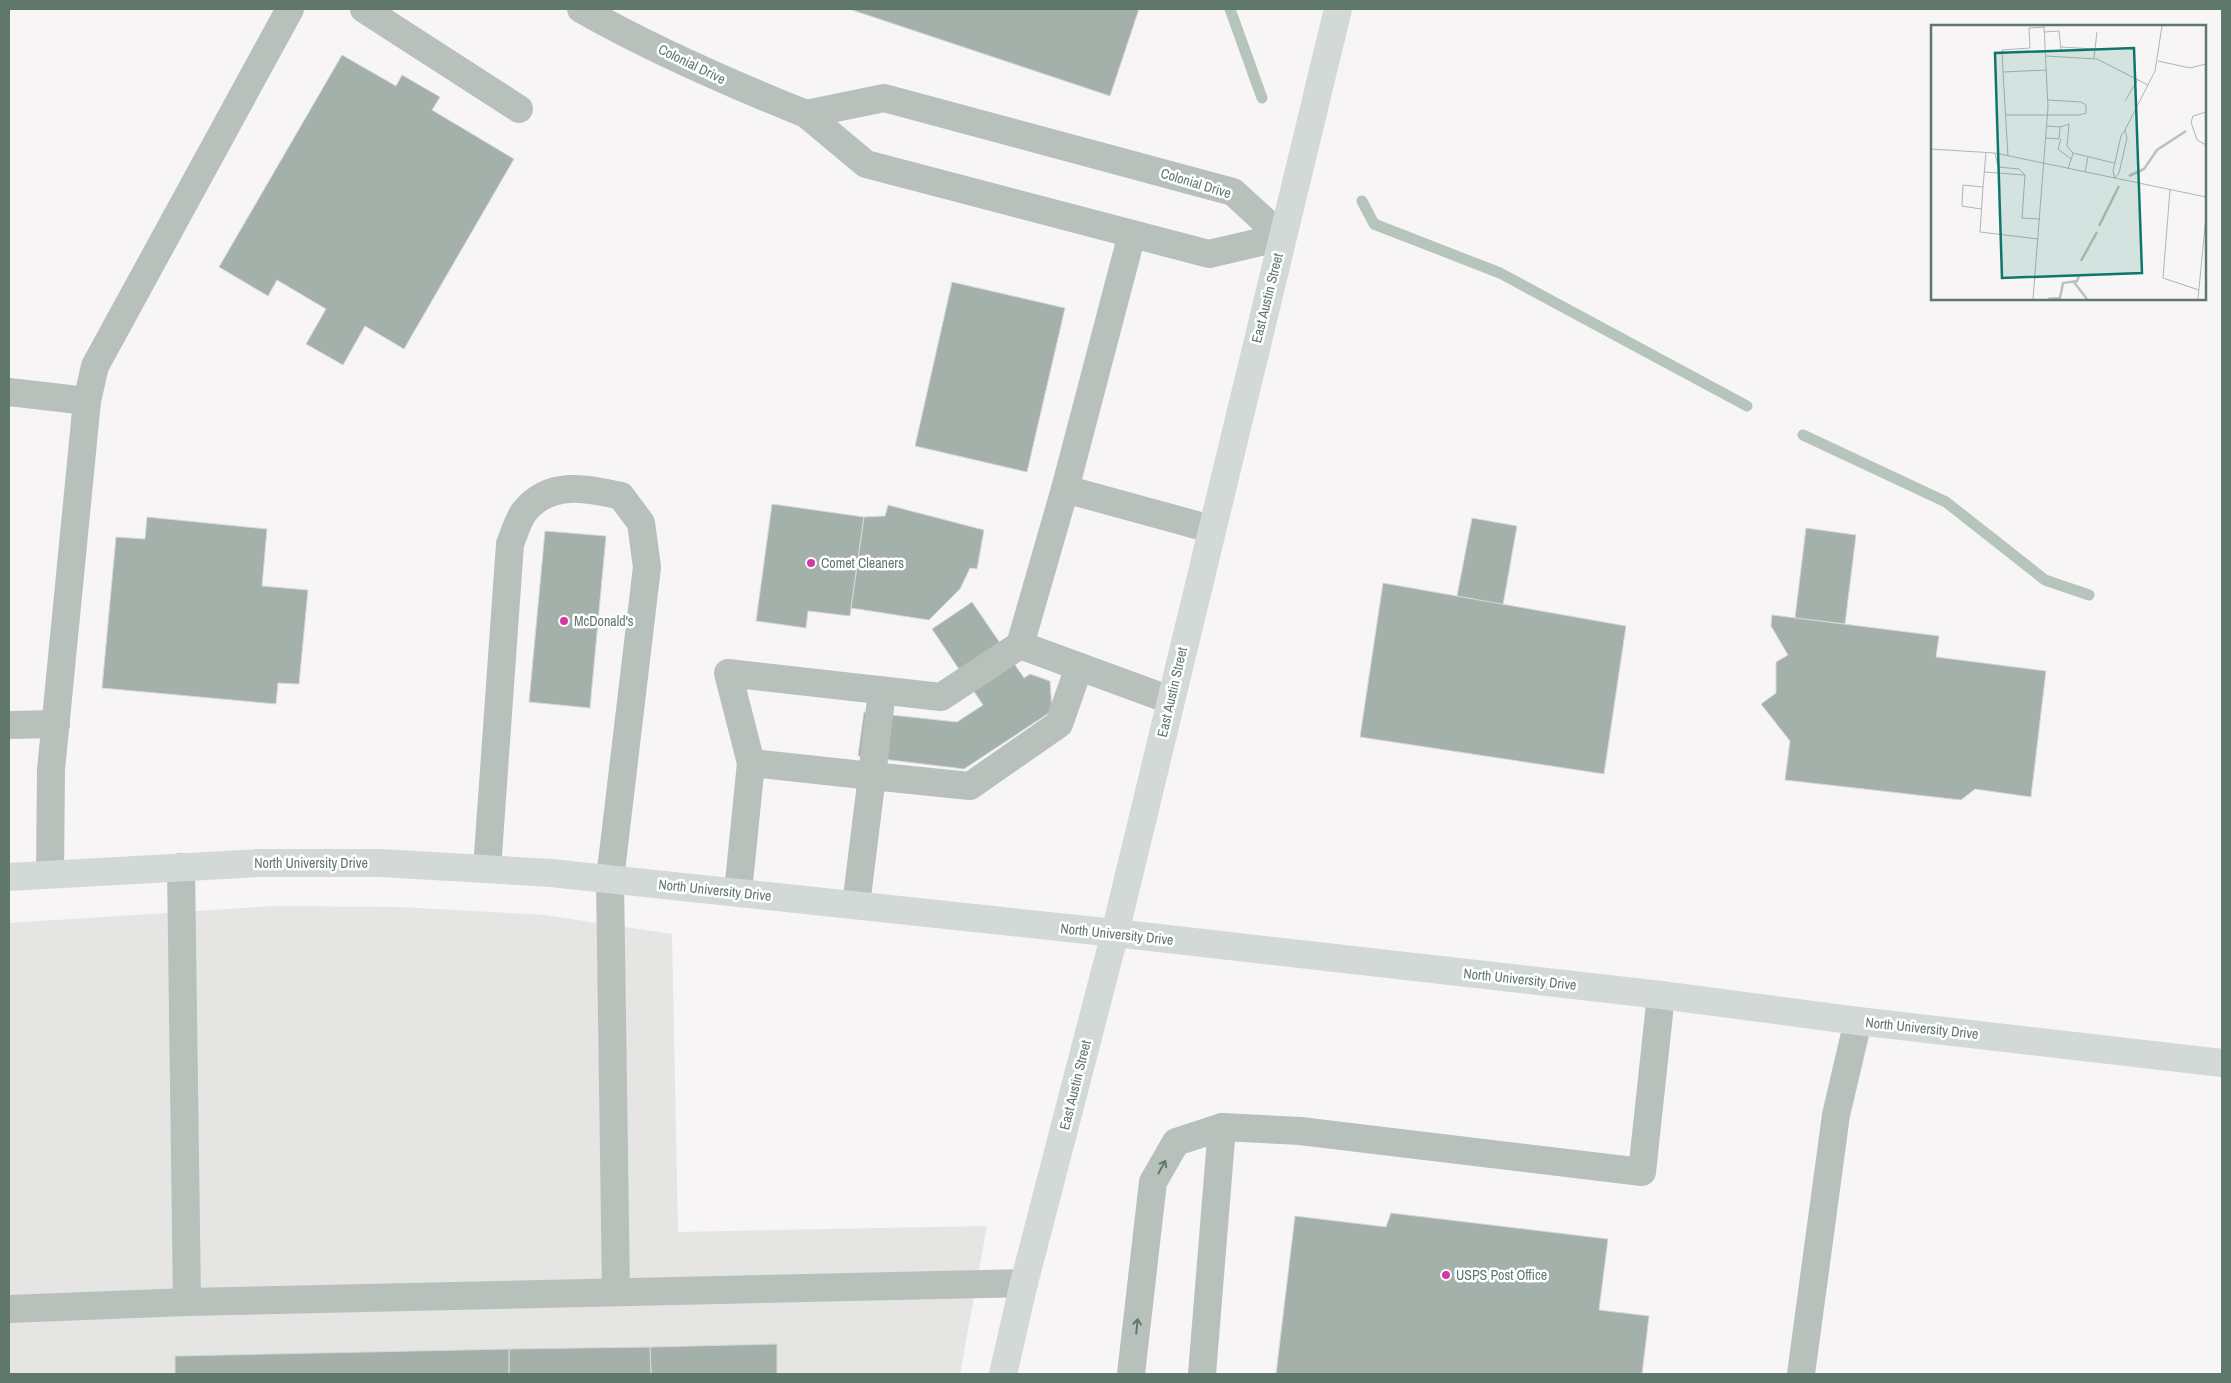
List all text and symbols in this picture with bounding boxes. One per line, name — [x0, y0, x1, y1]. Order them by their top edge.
inset map — [1931, 25, 2206, 300]
street label: Colonial Drive — [655, 40, 729, 88]
street label: Colonial Drive — [1159, 164, 1233, 202]
street label: East Austin Street — [1247, 251, 1287, 345]
place label: Comet Cleaners — [821, 554, 904, 572]
marker: Comet Cleaners — [805, 557, 817, 569]
place label: McDonald's — [574, 612, 634, 630]
marker: McDonald's — [558, 615, 570, 627]
street label: East Austin Street — [1153, 645, 1191, 739]
street label: North University Drive — [254, 854, 368, 872]
street label: North University Drive — [658, 875, 772, 905]
street label: North University Drive — [1060, 919, 1174, 949]
street label: North University Drive — [1463, 964, 1577, 994]
street label: North University Drive — [1865, 1013, 1979, 1043]
street label: East Austin Street — [1055, 1038, 1095, 1132]
one-way arrow — [1157, 1159, 1167, 1174]
place label: USPS Post Office — [1456, 1266, 1547, 1284]
marker: USPS Post Office — [1440, 1269, 1452, 1281]
one-way arrow — [1132, 1318, 1142, 1334]

